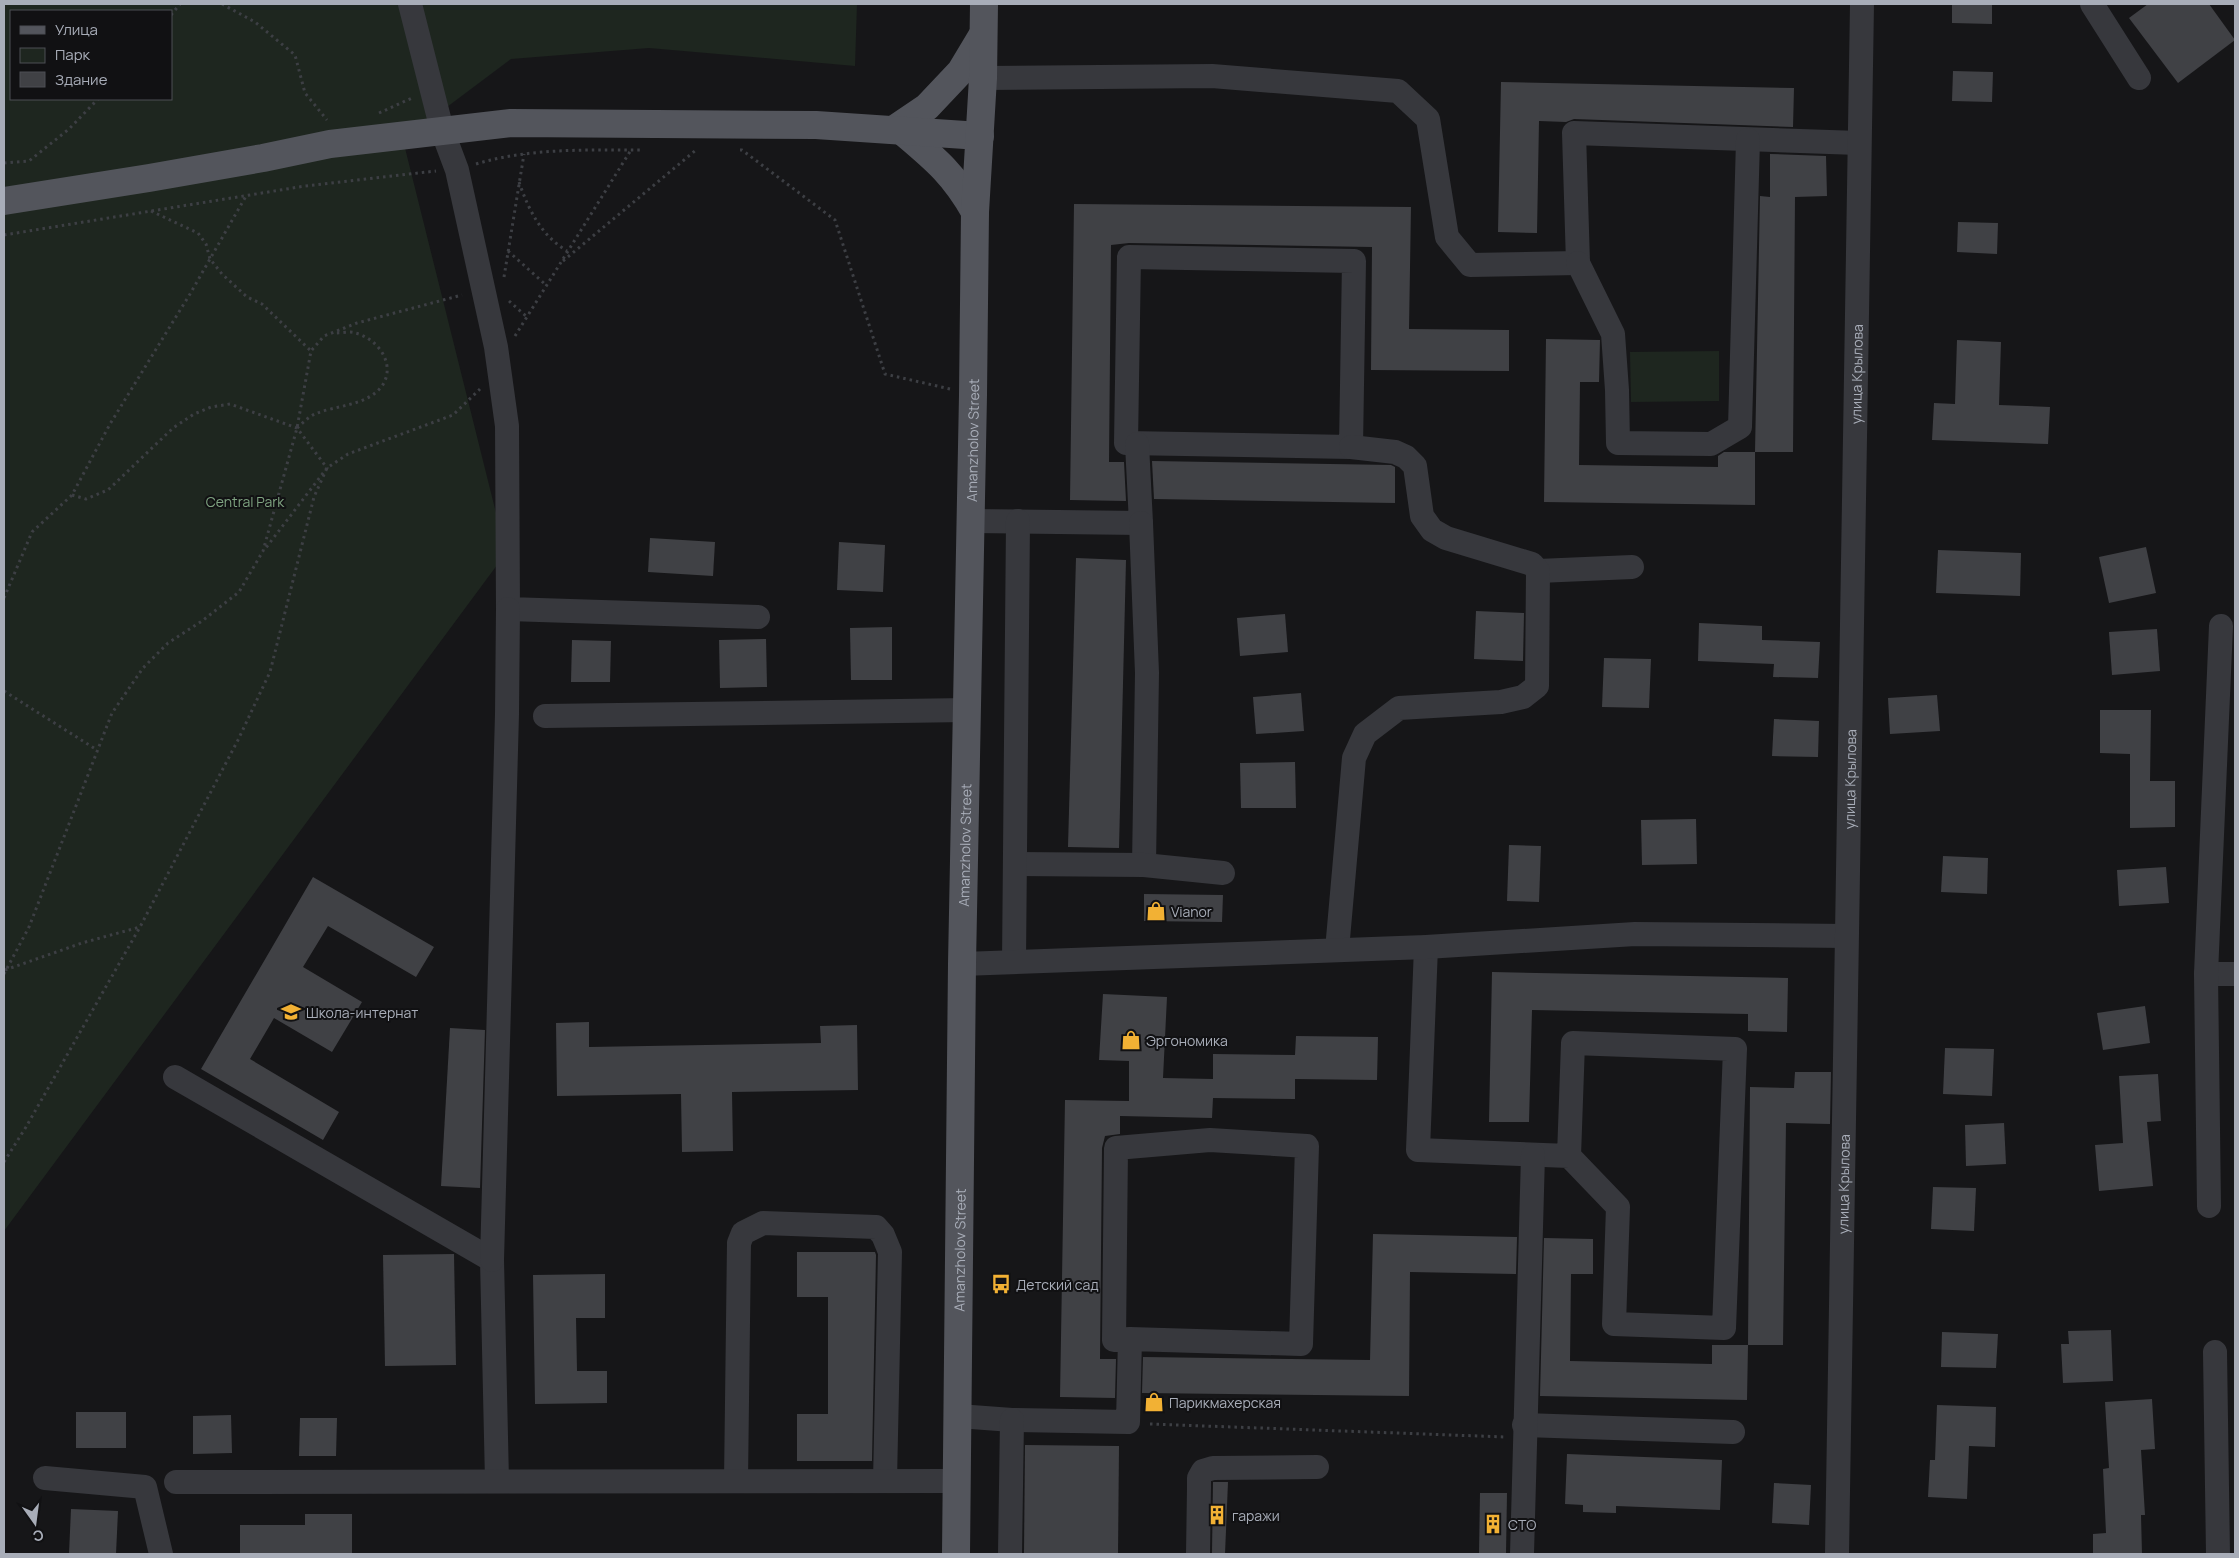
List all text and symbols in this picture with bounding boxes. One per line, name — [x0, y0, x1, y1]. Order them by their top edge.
legend — [10, 10, 172, 100]
text: Улица — [55, 19, 98, 40]
text: Парк — [55, 44, 91, 65]
text: Здание — [55, 69, 108, 90]
street label: улица Крылова — [1846, 324, 1866, 424]
street label: Amanzholov Street — [961, 378, 983, 502]
park label: Central Park — [206, 492, 285, 511]
street label: улица Крылова — [1839, 729, 1860, 829]
street label: Amanzholov Street — [954, 783, 975, 907]
shop icon: Vianor — [1145, 900, 1167, 922]
place label: Vianor — [1171, 902, 1212, 921]
school or university icon: Школа-интернат — [280, 1001, 302, 1023]
place label: Школа-интернат — [306, 1003, 418, 1022]
shop icon: Эргономика — [1120, 1029, 1142, 1051]
place label: Эргономика — [1146, 1031, 1228, 1050]
street label: улица Крылова — [1833, 1134, 1853, 1234]
street label: Amanzholov Street — [949, 1188, 969, 1312]
bus stop icon: Детский сад — [990, 1273, 1012, 1295]
place label: Детский сад — [1016, 1275, 1099, 1294]
shop icon: Парикмахерская — [1143, 1391, 1165, 1413]
place label: Парикмахерская — [1169, 1393, 1281, 1412]
north arrow — [10, 1498, 60, 1548]
building icon: гаражи — [1206, 1504, 1228, 1526]
place label: гаражи — [1232, 1506, 1280, 1525]
building icon: СТО — [1482, 1513, 1504, 1535]
place label: СТО — [1508, 1515, 1537, 1534]
text: С — [31, 1526, 46, 1547]

